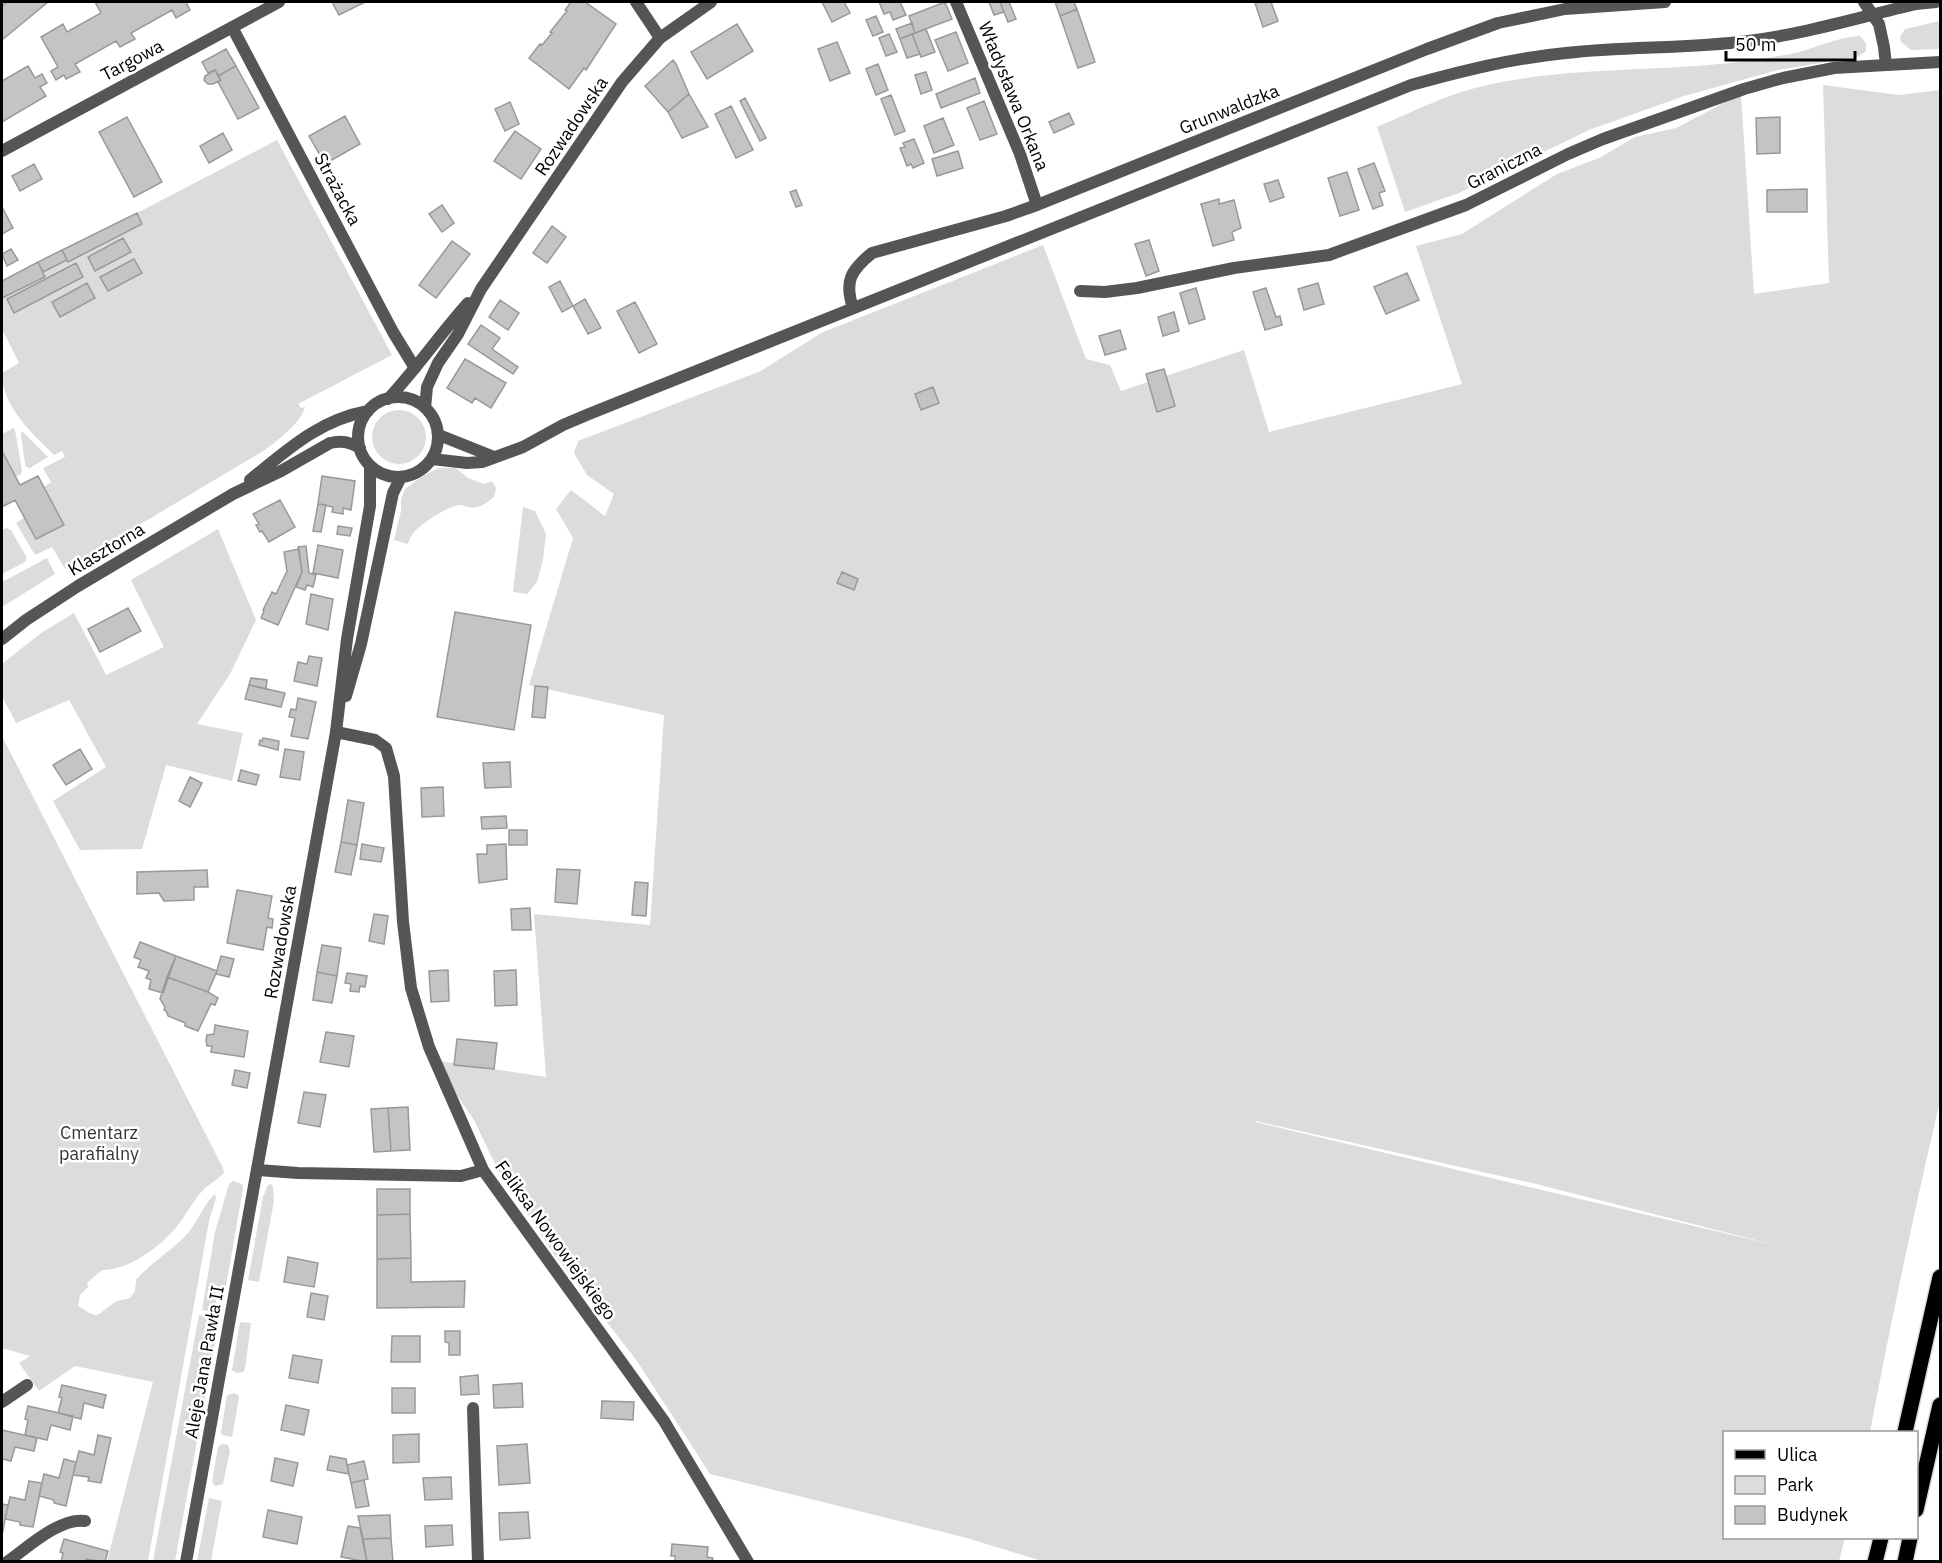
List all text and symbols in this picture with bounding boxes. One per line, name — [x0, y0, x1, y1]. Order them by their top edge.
street label: Władysława Orkana — [974, 18, 1055, 174]
scale bar — [1726, 24, 1855, 62]
text: 50 m — [1735, 33, 1777, 56]
street label: Targowa — [97, 34, 168, 86]
street label: Rozwadowska — [529, 72, 613, 180]
street label: Grunwaldzka — [1176, 78, 1283, 139]
street label: Graniczna — [1463, 137, 1545, 195]
street label: Strażacka — [309, 149, 367, 230]
street label: Klasztorna — [63, 517, 149, 581]
street label: Rozwadowska — [259, 883, 301, 1001]
park label: Cmentarz parafialny — [59, 1121, 139, 1165]
street label: Feliksa Nowowiejskiego — [490, 1156, 622, 1324]
street label: Aleje Jana Pawła II — [179, 1284, 229, 1440]
legend — [1723, 1431, 1918, 1539]
text: Ulica — [1777, 1443, 1818, 1466]
text: Park — [1777, 1473, 1814, 1496]
text: Budynek — [1777, 1503, 1849, 1526]

